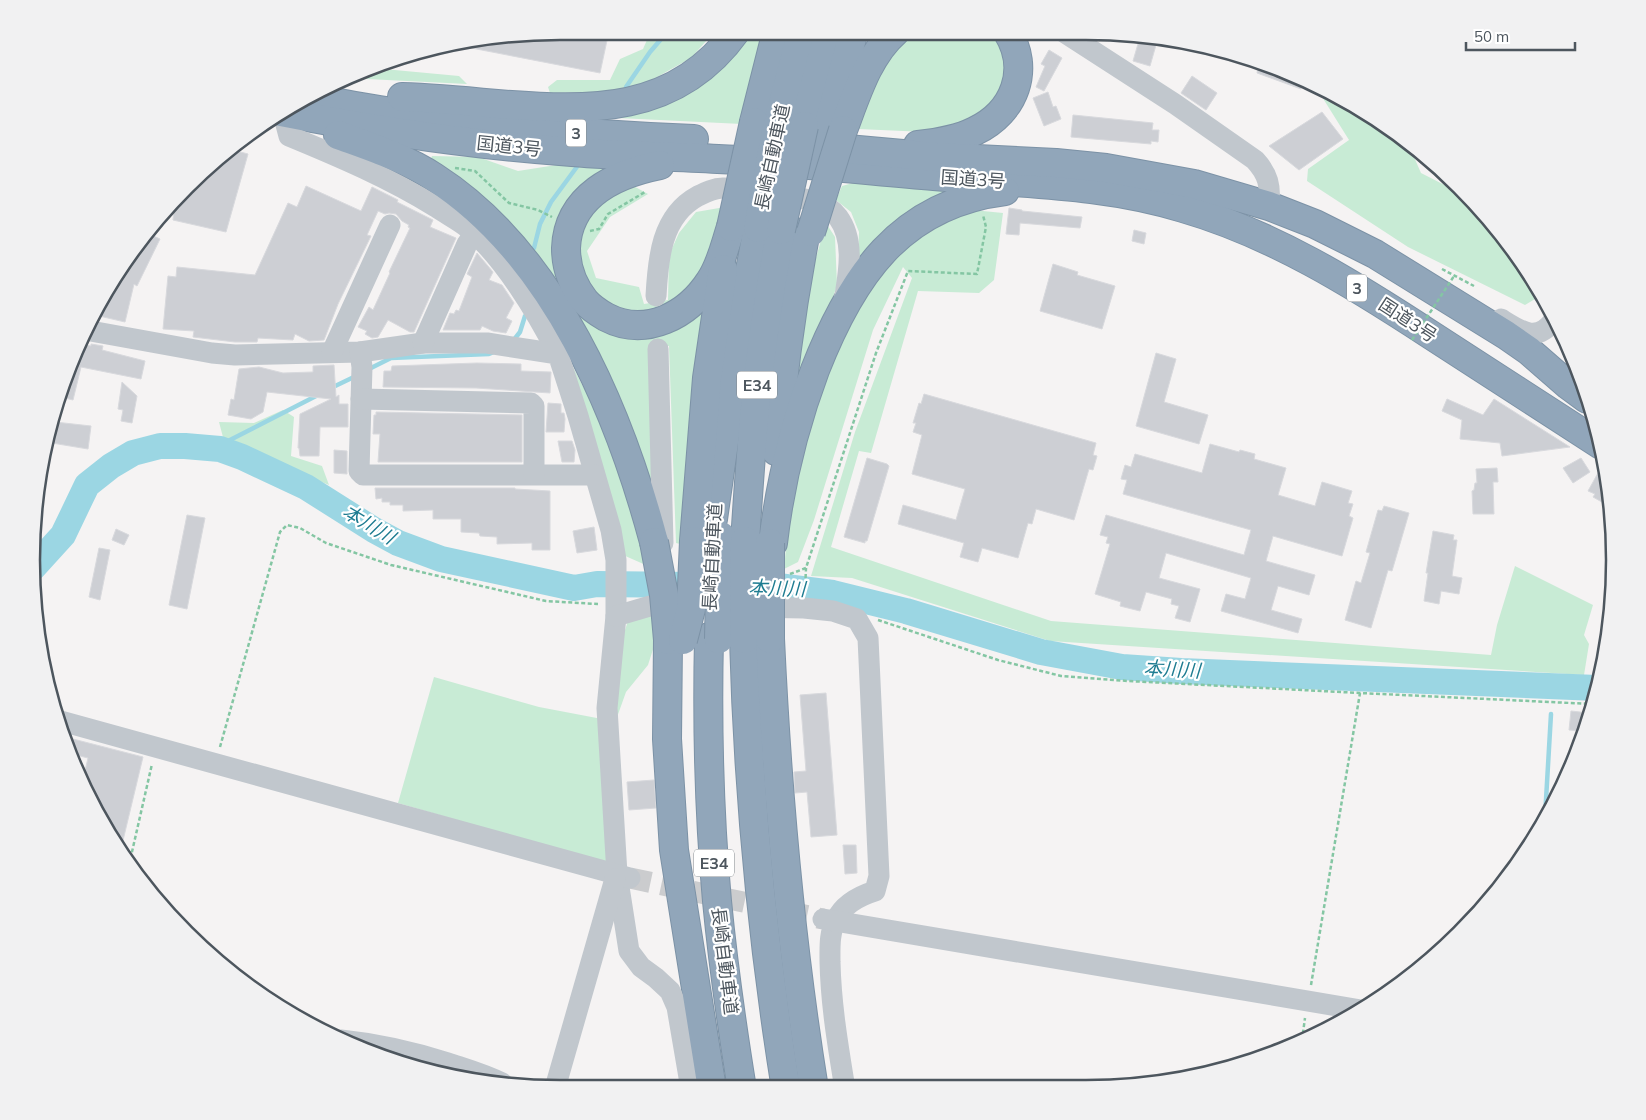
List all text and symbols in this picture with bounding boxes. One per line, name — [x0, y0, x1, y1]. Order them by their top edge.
scale bar — [1466, 20, 1575, 52]
text: 50 m — [1474, 27, 1509, 46]
street label: 長崎自動車道 — [750, 102, 794, 212]
road number: 3 — [566, 120, 586, 146]
street label: 国道3号 — [476, 131, 542, 161]
street label: 国道3号 — [940, 165, 1006, 193]
road number: 3 — [1347, 274, 1367, 302]
street label: 国道3号 — [1375, 293, 1441, 347]
road number: E34 — [737, 372, 777, 398]
water label: 本川川 — [338, 499, 401, 550]
street label: 長崎自動車道 — [698, 502, 726, 612]
water label: 本川川 — [748, 575, 808, 601]
water label: 本川川 — [1143, 656, 1203, 683]
road number: E34 — [694, 850, 734, 876]
street label: 長崎自動車道 — [707, 906, 743, 1016]

